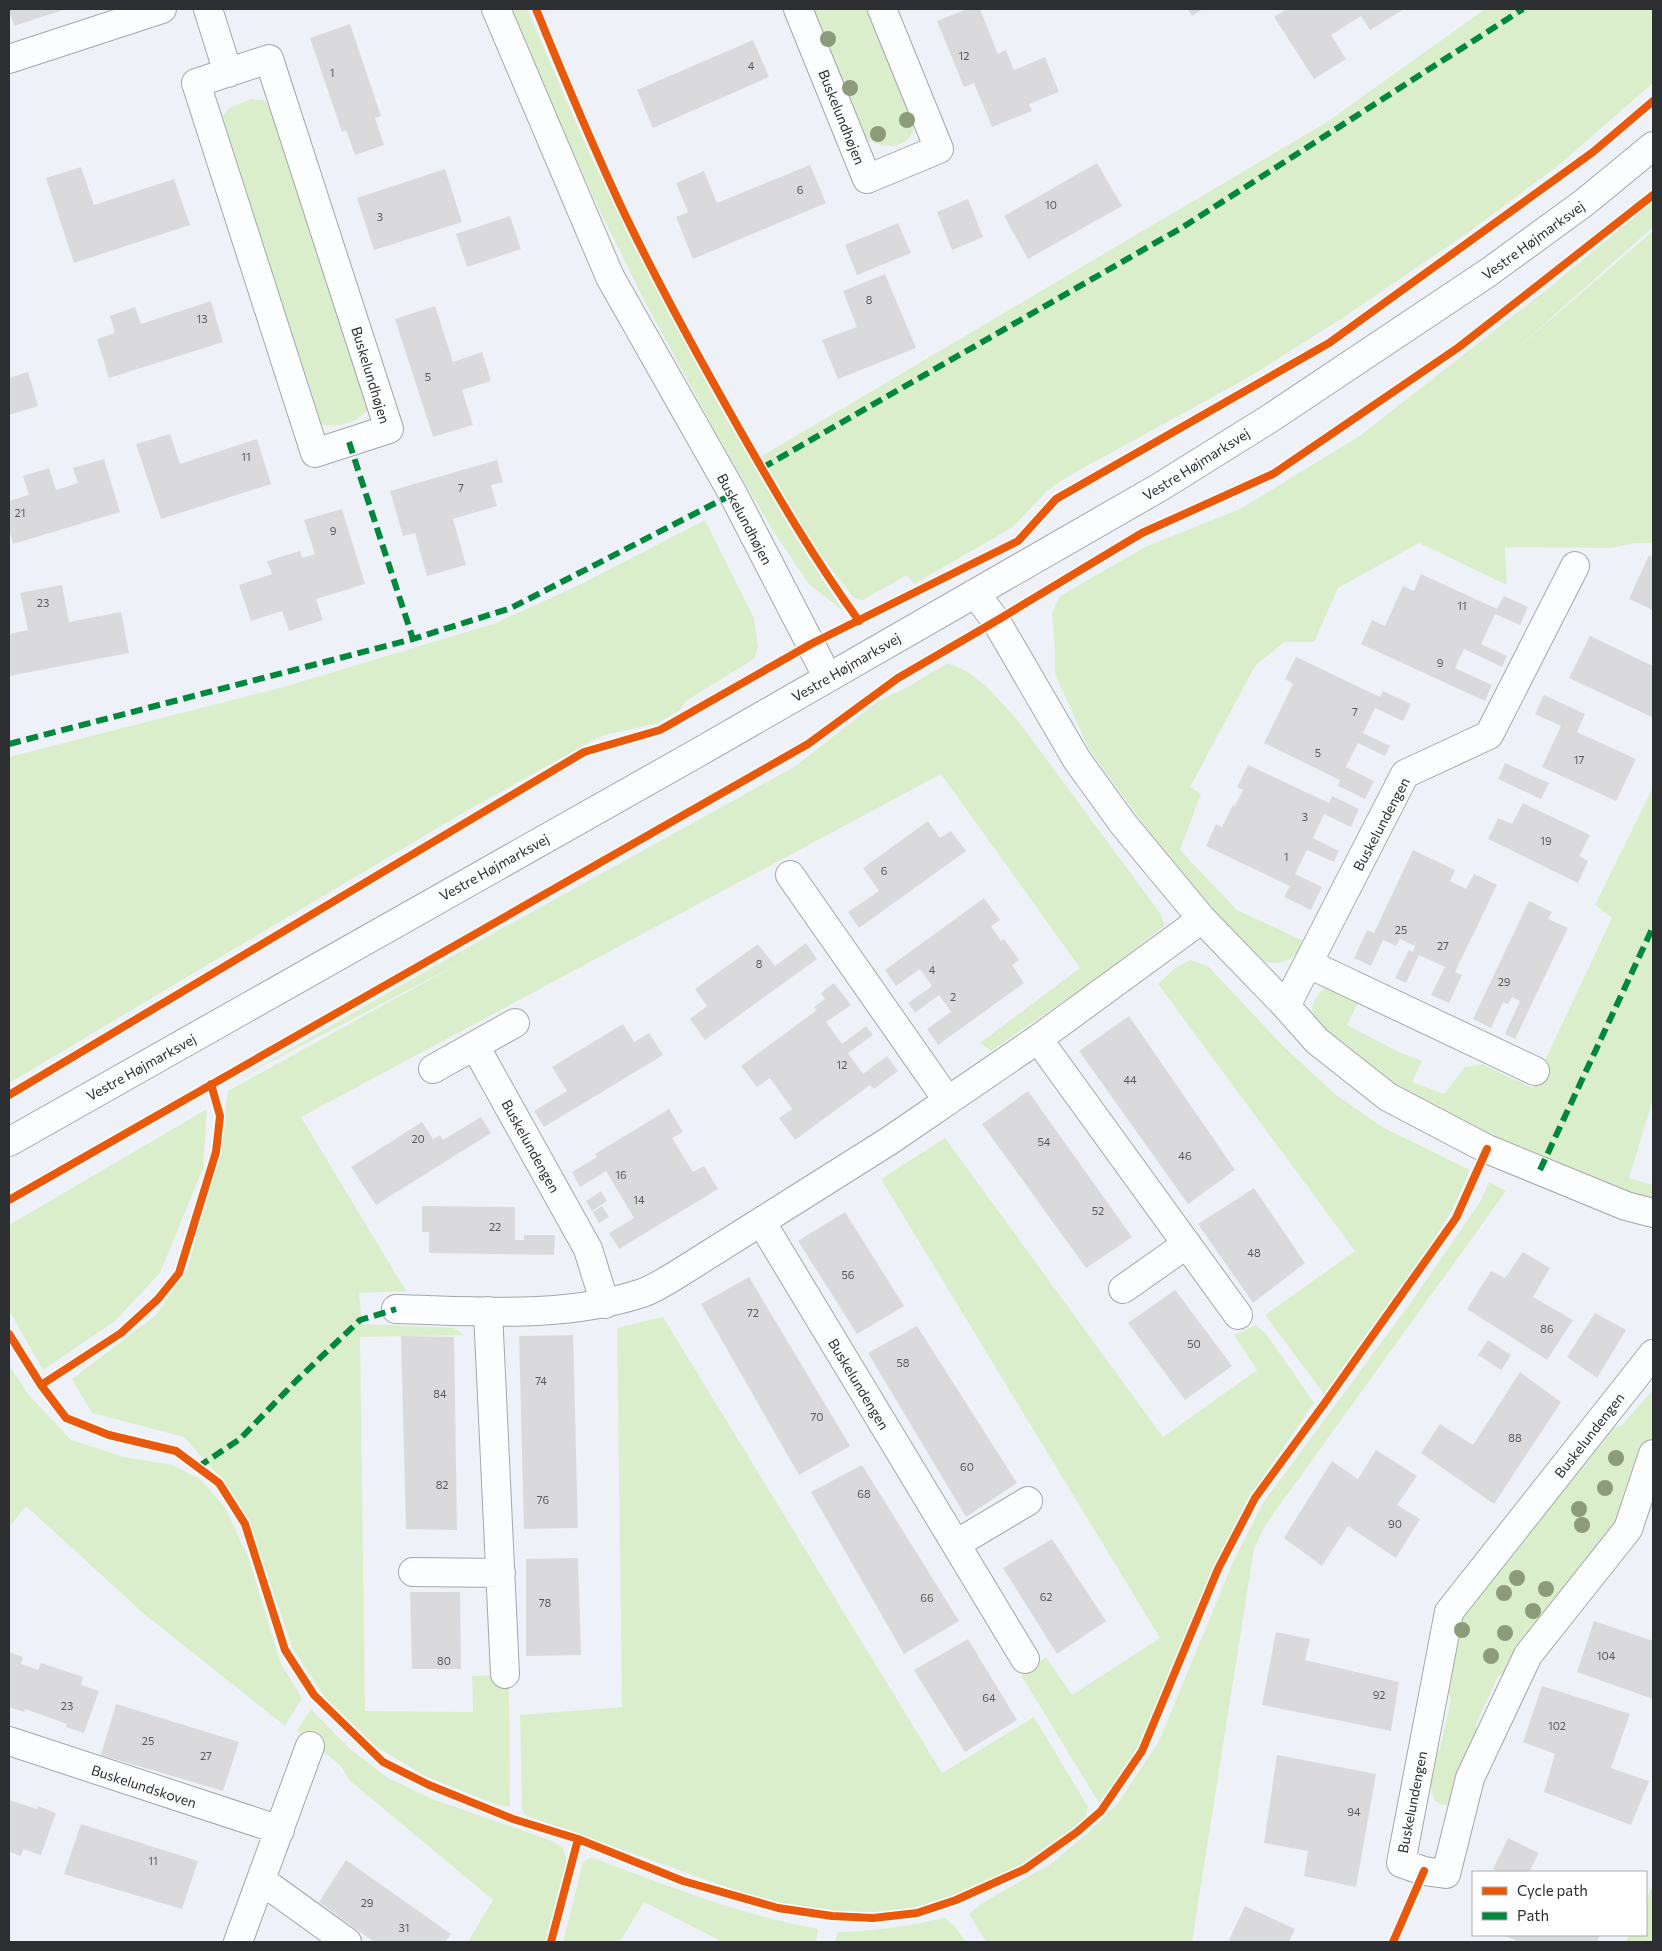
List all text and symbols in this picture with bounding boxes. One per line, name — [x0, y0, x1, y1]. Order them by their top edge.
house number: 12 — [959, 49, 969, 62]
house number: 4 — [748, 59, 755, 72]
house number: 1 — [330, 66, 334, 79]
street label: Buskelundhøjen — [815, 67, 869, 167]
house number: 6 — [797, 183, 804, 196]
street label: Vestre Højmarksvej — [1478, 197, 1588, 283]
house number: 10 — [1045, 198, 1057, 211]
house number: 3 — [377, 210, 383, 223]
house number: 8 — [866, 293, 873, 306]
house number: 13 — [197, 312, 207, 325]
street label: Buskelundhøjen — [348, 324, 394, 426]
house number: 5 — [425, 370, 431, 383]
street label: Vestre Højmarksvej — [1139, 424, 1253, 504]
house number: 11 — [241, 450, 251, 463]
street label: Buskelundhøjen — [714, 471, 776, 567]
house number: 7 — [458, 481, 464, 494]
house number: 21 — [15, 506, 25, 519]
house number: 9 — [330, 524, 337, 537]
house number: 23 — [37, 596, 49, 609]
house number: 11 — [1457, 599, 1467, 612]
street label: Vestre Højmarksvej — [789, 629, 903, 705]
house number: 9 — [1437, 656, 1444, 669]
house number: 7 — [1352, 705, 1358, 718]
house number: 5 — [1315, 746, 1321, 759]
house number: 17 — [1574, 753, 1584, 766]
street label: Buskelundengen — [1349, 774, 1413, 874]
house number: 3 — [1302, 810, 1308, 823]
street label: Vestre Højmarksvej — [436, 830, 552, 904]
house number: 19 — [1540, 834, 1552, 847]
house number: 1 — [1284, 850, 1288, 863]
house number: 6 — [881, 864, 888, 877]
house number: 25 — [1395, 923, 1407, 936]
house number: 27 — [1437, 939, 1449, 952]
house number: 8 — [756, 957, 763, 970]
house number: 4 — [929, 963, 936, 976]
house number: 29 — [1498, 975, 1511, 988]
house number: 2 — [950, 990, 956, 1003]
street label: Vestre Højmarksvej — [83, 1030, 199, 1104]
house number: 12 — [837, 1058, 847, 1071]
house number: 44 — [1123, 1073, 1137, 1086]
street label: Buskelundengen — [498, 1097, 564, 1195]
house number: 20 — [411, 1132, 425, 1145]
house number: 54 — [1038, 1135, 1051, 1148]
house number: 46 — [1178, 1149, 1192, 1162]
house number: 16 — [615, 1168, 627, 1181]
house number: 14 — [633, 1193, 645, 1206]
house number: 52 — [1092, 1204, 1104, 1217]
house number: 22 — [489, 1220, 501, 1233]
house number: 48 — [1247, 1246, 1261, 1259]
house number: 56 — [842, 1268, 855, 1281]
house number: 72 — [747, 1306, 759, 1319]
house number: 86 — [1540, 1322, 1554, 1335]
street label: Buskelundengen — [825, 1335, 893, 1433]
house number: 50 — [1187, 1337, 1201, 1350]
house number: 58 — [897, 1356, 910, 1369]
house number: 74 — [535, 1374, 547, 1387]
house number: 84 — [433, 1387, 447, 1400]
street label: Buskelundengen — [1550, 1389, 1628, 1481]
house number: 70 — [811, 1410, 823, 1423]
house number: 88 — [1508, 1431, 1522, 1444]
house number: 60 — [960, 1460, 974, 1473]
house number: 82 — [436, 1478, 448, 1491]
house number: 68 — [857, 1487, 871, 1500]
house number: 76 — [537, 1493, 550, 1506]
house number: 90 — [1388, 1517, 1402, 1530]
house number: 62 — [1040, 1590, 1052, 1603]
house number: 66 — [920, 1591, 934, 1604]
house number: 78 — [539, 1596, 552, 1609]
house number: 104 — [1597, 1649, 1616, 1662]
house number: 80 — [437, 1654, 451, 1667]
house number: 92 — [1373, 1688, 1385, 1701]
house number: 64 — [982, 1691, 996, 1704]
house number: 23 — [61, 1699, 73, 1712]
house number: 102 — [1548, 1719, 1566, 1732]
house number: 25 — [142, 1734, 154, 1747]
house number: 27 — [200, 1749, 212, 1762]
street label: Buskelundengen — [1394, 1750, 1430, 1854]
street label: Buskelundskoven — [89, 1761, 199, 1811]
house number: 94 — [1347, 1805, 1361, 1818]
house number: 11 — [148, 1854, 158, 1867]
legend — [1472, 1871, 1647, 1936]
text: Cycle path — [1517, 1881, 1588, 1899]
house number: 29 — [361, 1896, 374, 1909]
text: Path — [1517, 1906, 1549, 1924]
house number: 31 — [399, 1921, 409, 1934]

